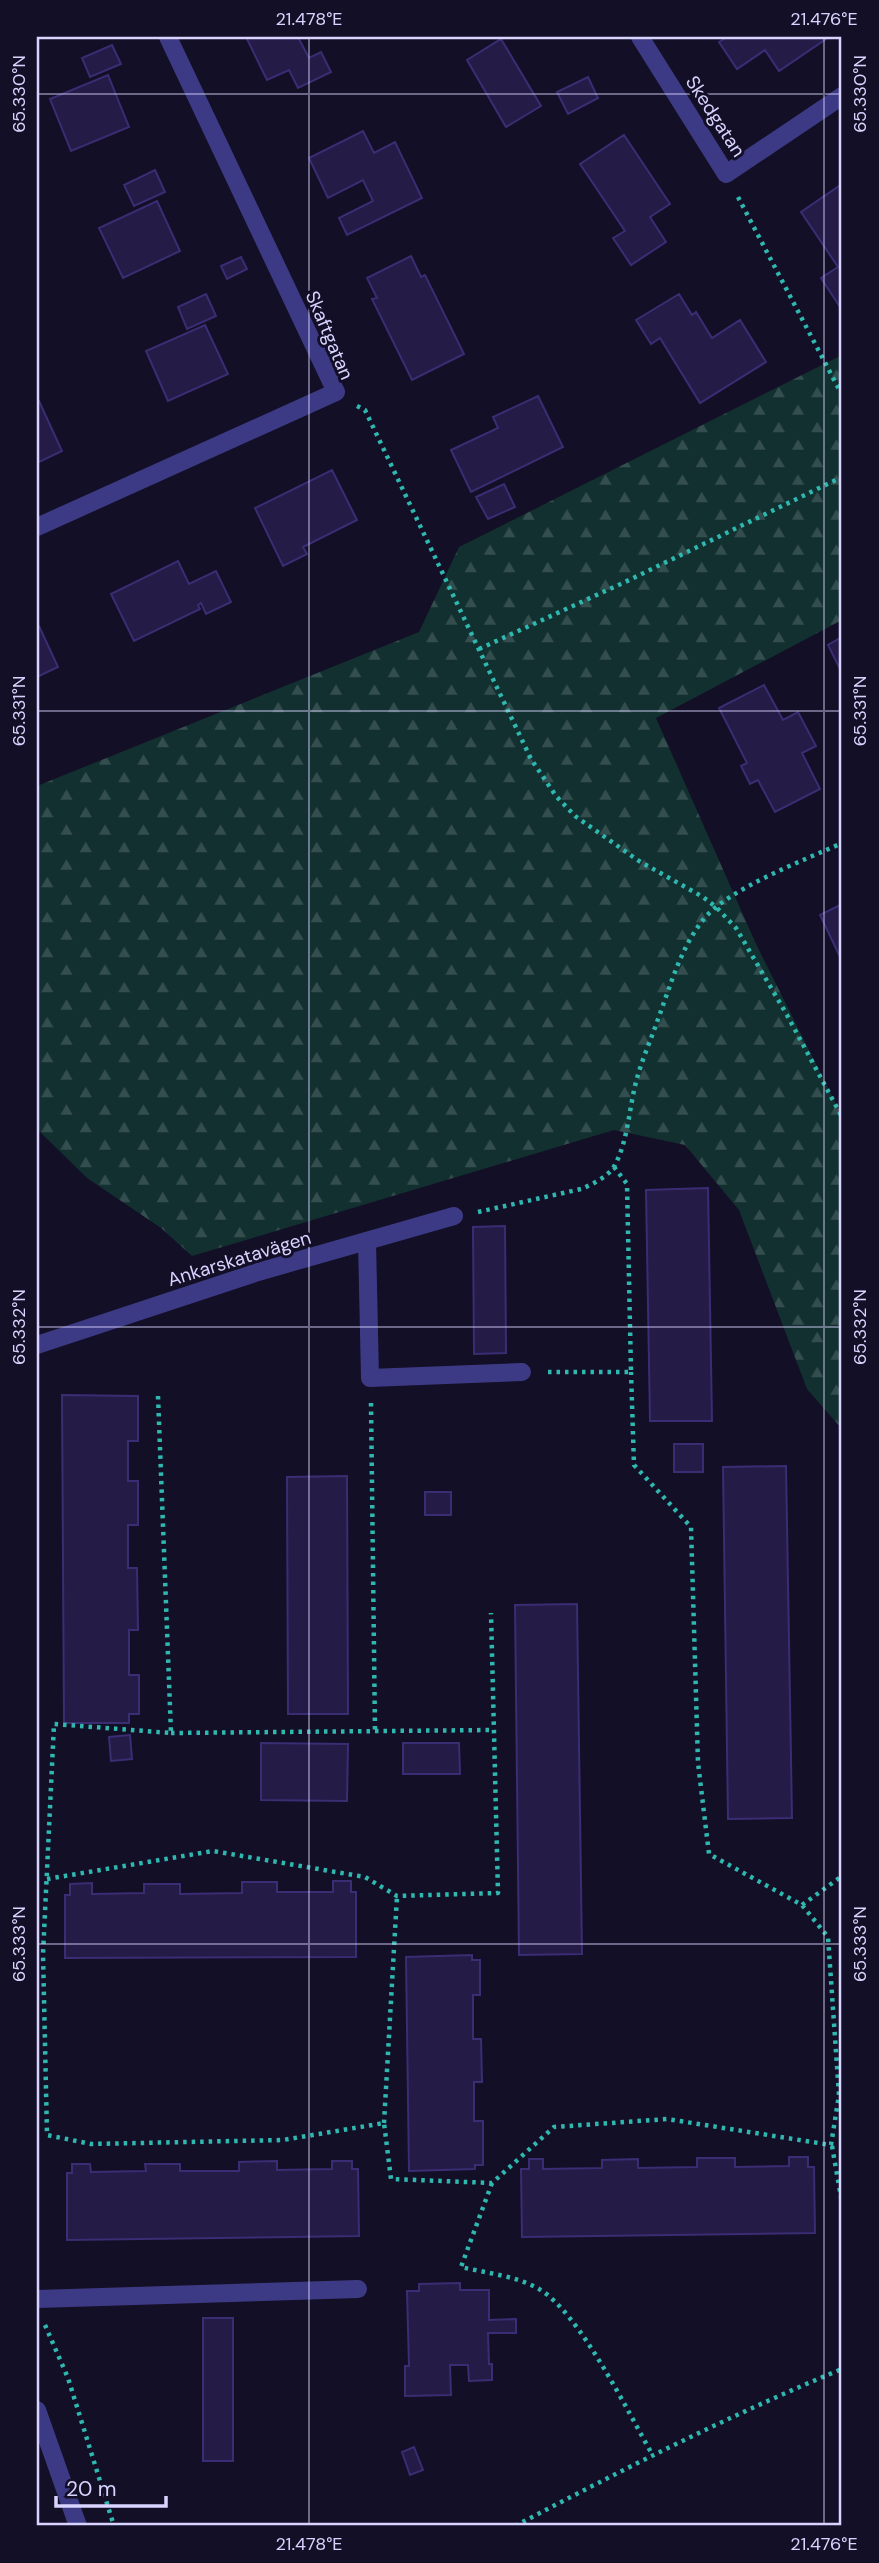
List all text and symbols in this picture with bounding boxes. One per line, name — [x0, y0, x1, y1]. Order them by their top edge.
text: 21.478°E — [275, 7, 343, 31]
text: 21.476°E — [790, 7, 858, 31]
text: 65.330°N — [7, 55, 31, 133]
text: 65.330°N — [848, 55, 872, 133]
street label: Skedgatan — [680, 71, 751, 162]
street label: Skaftgatan — [300, 287, 359, 383]
text: 65.331°N — [7, 676, 31, 746]
text: 65.331°N — [848, 676, 872, 746]
street label: Ankarskatavägen — [164, 1225, 314, 1292]
text: 65.332°N — [7, 1289, 31, 1365]
text: 65.332°N — [848, 1289, 872, 1365]
text: 65.333°N — [7, 1906, 31, 1982]
text: 65.333°N — [848, 1906, 872, 1982]
scale bar — [56, 2465, 166, 2509]
text: 20 m — [66, 2475, 117, 2503]
text: 21.478°E — [275, 2532, 343, 2556]
text: 21.476°E — [790, 2532, 858, 2556]

